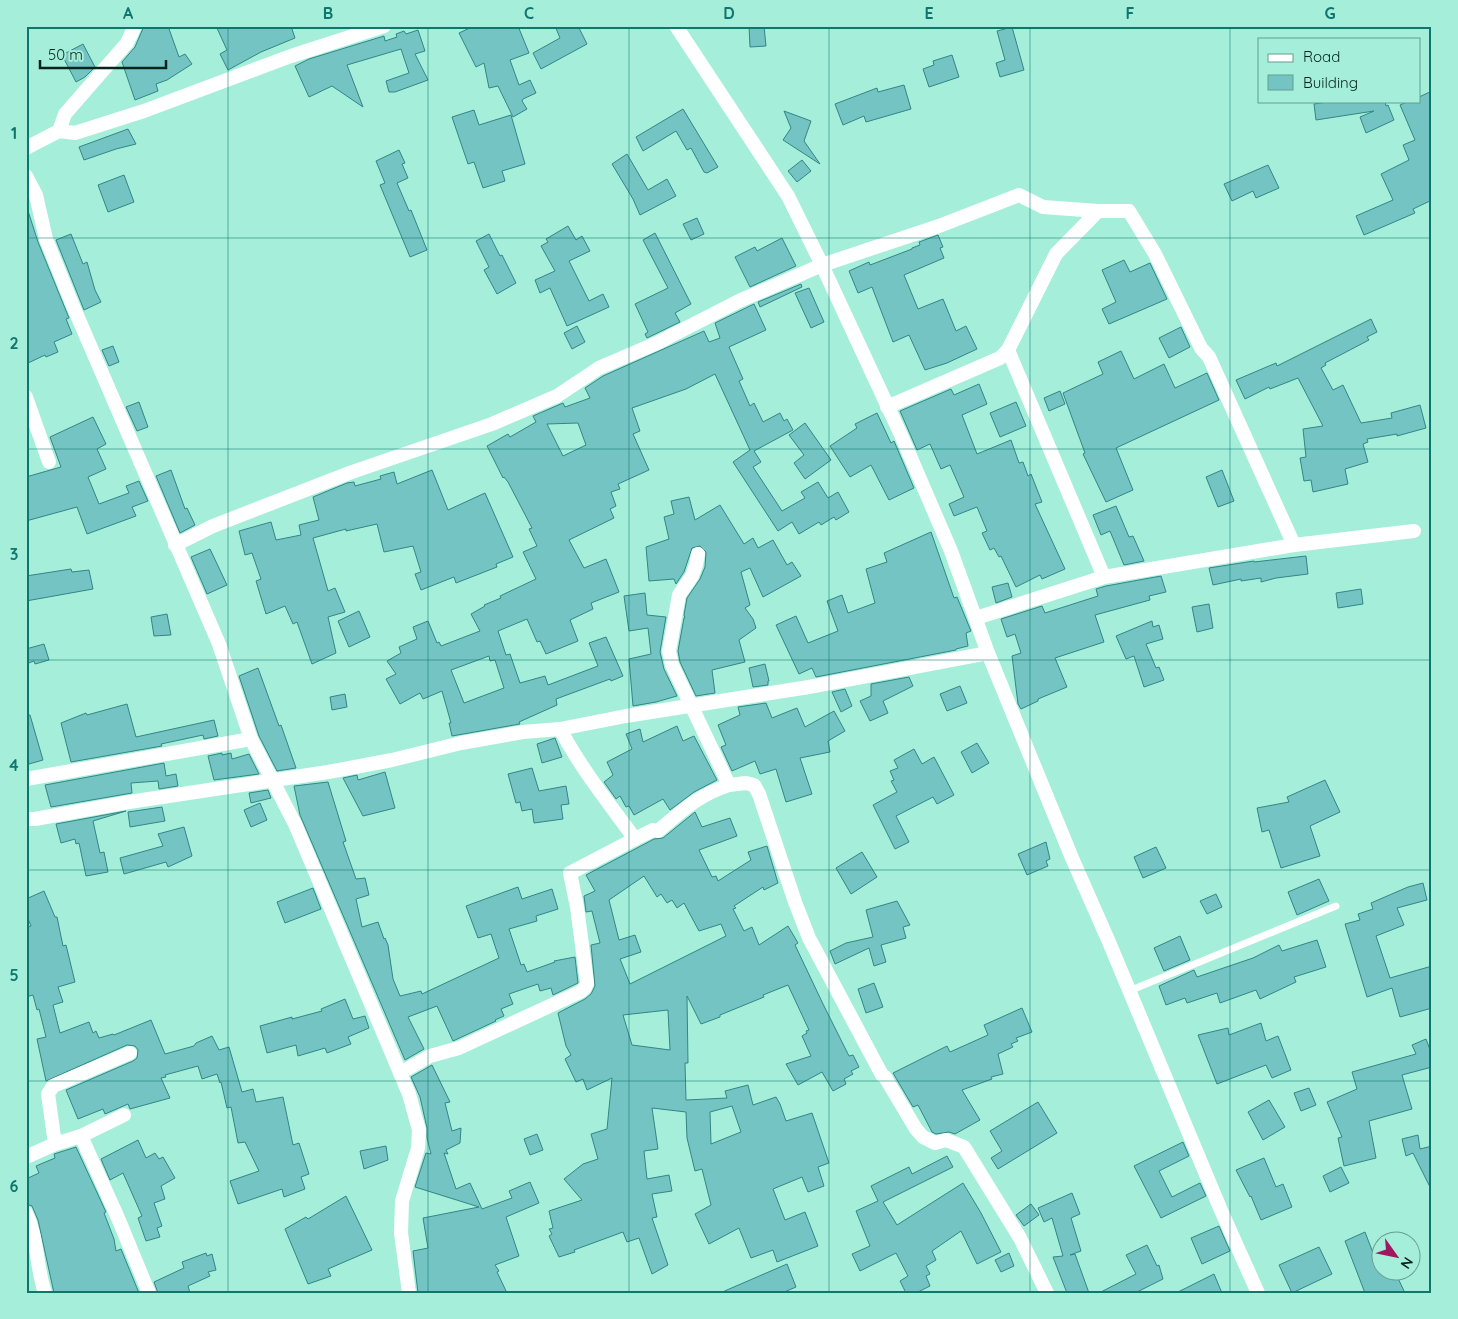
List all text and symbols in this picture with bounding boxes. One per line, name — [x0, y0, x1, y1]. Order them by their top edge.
text: A — [123, 3, 134, 23]
text: B — [323, 3, 333, 23]
text: C — [524, 3, 534, 23]
text: D — [723, 3, 735, 23]
text: E — [924, 3, 934, 23]
text: F — [1126, 3, 1135, 23]
text: G — [1324, 3, 1336, 23]
scale bar — [40, 38, 166, 70]
legend — [1258, 38, 1420, 102]
text: 50 m — [48, 45, 83, 64]
text: Road — [1303, 47, 1340, 66]
text: Building — [1303, 73, 1358, 92]
text: 1 — [11, 123, 17, 143]
text: 2 — [9, 333, 19, 353]
text: 3 — [10, 544, 18, 564]
text: 4 — [9, 755, 19, 775]
text: 5 — [9, 965, 19, 985]
text: 6 — [10, 1176, 19, 1196]
north arrow — [1370, 1232, 1420, 1282]
text: N — [1397, 1254, 1417, 1272]

